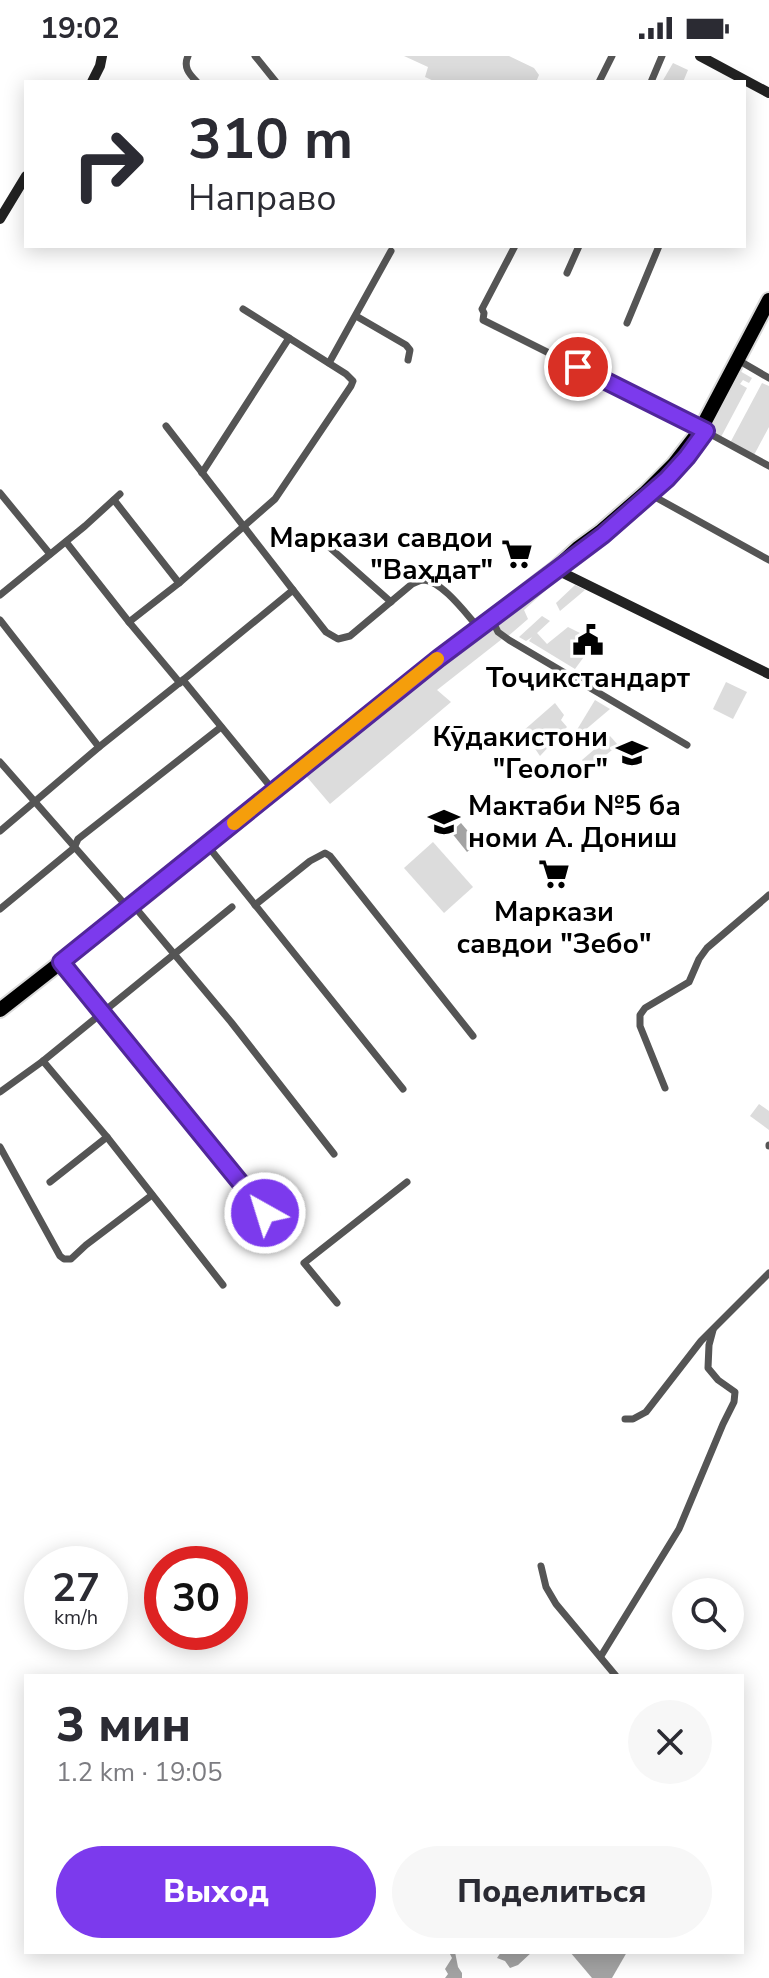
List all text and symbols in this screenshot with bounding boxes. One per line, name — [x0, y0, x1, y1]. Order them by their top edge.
text: 19:02 — [40, 8, 119, 49]
text: 310 m — [188, 101, 353, 178]
icon: right — [56, 112, 160, 216]
text: Направо — [188, 174, 337, 223]
pin — [544, 333, 612, 401]
icon: arrive — [556, 345, 600, 389]
place label: Маркази савдои "Ваҳдат" — [269, 519, 493, 589]
supermarket icon: Маркази савдои "Ваҳдат" — [500, 537, 534, 571]
public building icon: Тоҷикстандарт — [571, 623, 605, 657]
place label: Тоҷикстандарт — [486, 659, 691, 697]
place label: Кӯдакистони "Геолог" — [432, 718, 608, 788]
school or university icon: Кӯдакистони "Геолог" — [615, 736, 649, 770]
place label: Мактаби №5 ба номи А. Дониш — [468, 787, 681, 857]
school or university icon: Мактаби №5 ба номи А. Дониш — [427, 805, 461, 839]
supermarket icon: Маркази савдои "Зебо" — [537, 857, 571, 891]
place label: Маркази савдои "Зебо" — [456, 893, 652, 963]
position arrow — [223, 1171, 307, 1255]
speed limit sign: 30 — [144, 1546, 248, 1650]
text: 27 — [52, 1561, 100, 1615]
map controls — [672, 1578, 744, 1650]
button: search — [672, 1578, 744, 1650]
text: km/h — [54, 1604, 98, 1631]
text: 3 мин — [56, 1692, 191, 1758]
button: close — [628, 1700, 712, 1784]
text: 1.2 km · 19:05 — [56, 1755, 223, 1790]
button: Выход — [56, 1846, 376, 1938]
button: Поделиться — [392, 1846, 712, 1938]

